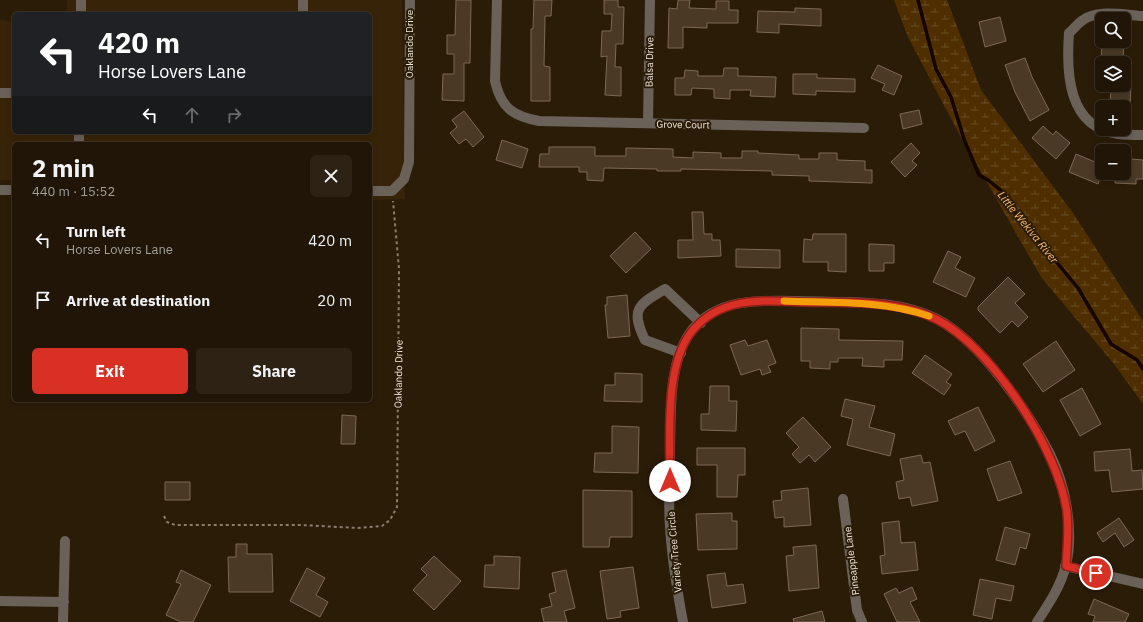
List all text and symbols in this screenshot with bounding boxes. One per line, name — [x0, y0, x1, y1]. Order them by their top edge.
street label: Oaklando Drive — [403, 9, 416, 78]
map controls — [1095, 12, 1131, 180]
button: search — [1095, 12, 1131, 48]
text: 420 m — [98, 24, 180, 61]
icon: left — [32, 28, 84, 80]
street label: Balsa Drive — [643, 36, 656, 87]
button: layers — [1095, 56, 1131, 92]
text: Horse Lovers Lane — [98, 60, 246, 83]
button: + — [1095, 100, 1131, 136]
icon: left — [139, 104, 161, 126]
icon: ahead — [181, 104, 203, 126]
icon: right — [223, 104, 245, 126]
street label: Grove Court — [656, 118, 710, 131]
button: − — [1095, 144, 1131, 180]
text: 2 min — [32, 152, 95, 184]
button: close — [310, 155, 352, 197]
text: 440 m · 15:52 — [32, 183, 115, 200]
water label: Little Wekiva River — [995, 188, 1062, 267]
text: Turn left — [66, 222, 126, 241]
icon: left — [32, 229, 54, 251]
text: 420 m — [308, 231, 352, 250]
text: Horse Lovers Lane — [66, 241, 173, 258]
icon: arrive — [32, 289, 54, 311]
text: Arrive at destination — [66, 291, 210, 310]
text: 20 m — [317, 291, 352, 310]
street label: Oaklando Drive — [391, 339, 406, 408]
button: Exit — [32, 348, 188, 394]
button: Share — [196, 348, 352, 394]
position arrow — [649, 460, 691, 502]
street label: Variety Tree Circle — [664, 510, 685, 593]
street label: Pineapple Lane — [841, 526, 862, 596]
pin — [1079, 556, 1113, 590]
icon: arrive — [1085, 562, 1107, 584]

